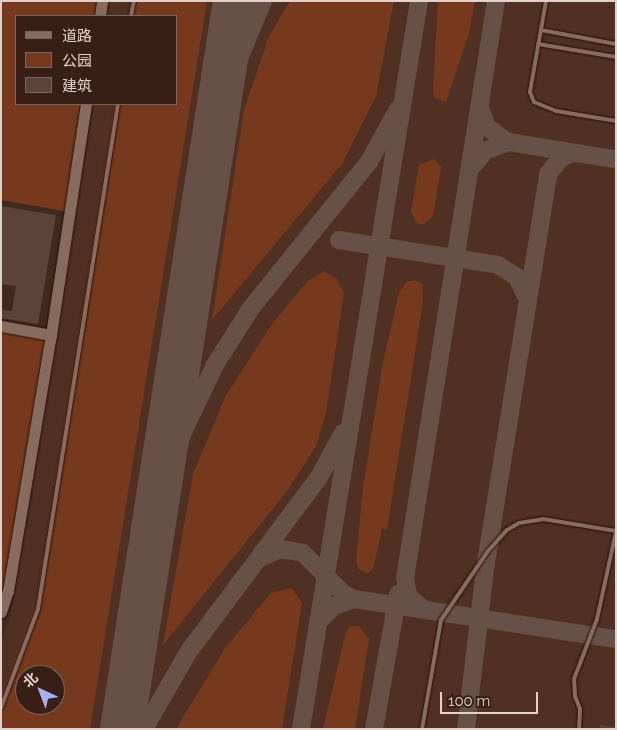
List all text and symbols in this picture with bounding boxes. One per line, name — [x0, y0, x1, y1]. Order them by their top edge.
legend — [15, 15, 178, 105]
text: 道路 — [62, 27, 92, 45]
text: 公园 — [62, 52, 92, 70]
text: 建筑 — [62, 77, 92, 95]
north arrow — [15, 665, 65, 715]
text: 北 — [20, 669, 41, 690]
scale bar — [442, 682, 540, 714]
text: 100 m — [448, 692, 490, 710]

